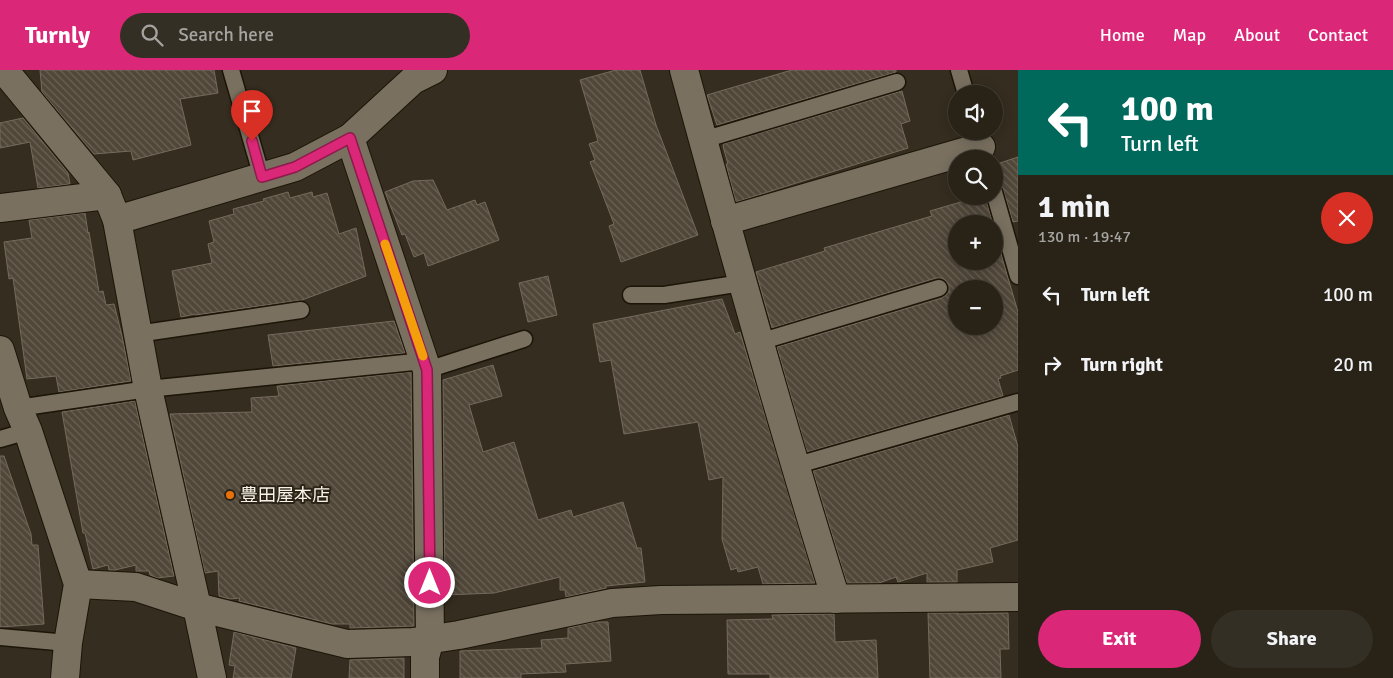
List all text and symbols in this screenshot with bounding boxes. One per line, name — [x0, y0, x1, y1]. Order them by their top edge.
search box — [120, 13, 470, 58]
text: Turnly — [25, 20, 90, 50]
icon: search — [138, 21, 166, 49]
text: Search here — [178, 23, 274, 47]
text: Home — [1100, 24, 1145, 46]
text: Map — [1173, 24, 1206, 46]
text: About — [1234, 24, 1280, 46]
text: Contact — [1308, 24, 1368, 46]
map controls — [948, 85, 1003, 335]
button: sound — [948, 85, 1003, 140]
text: 100 m — [1121, 87, 1214, 130]
pin — [231, 90, 273, 141]
icon: left — [1038, 90, 1103, 155]
icon: arrive — [238, 97, 266, 125]
text: Turn left — [1121, 130, 1199, 157]
button: search — [948, 150, 1003, 205]
text: 1 min — [1038, 189, 1110, 226]
button: close — [1321, 192, 1373, 244]
button: + — [948, 215, 1003, 270]
text: 130 m · 19:47 — [1038, 227, 1131, 247]
button: − — [948, 280, 1003, 335]
icon: left — [1038, 281, 1066, 309]
text: Turn left — [1081, 283, 1150, 307]
text: 100 m — [1323, 283, 1373, 307]
icon: right — [1038, 351, 1066, 379]
text: Turn right — [1081, 353, 1163, 377]
text: 20 m — [1333, 353, 1373, 377]
place label: 豊田屋本店 — [240, 484, 330, 506]
marker: 豊田屋本店 — [224, 489, 236, 501]
position arrow — [403, 556, 455, 608]
button: Exit — [1038, 610, 1201, 668]
button: Share — [1211, 610, 1373, 668]

